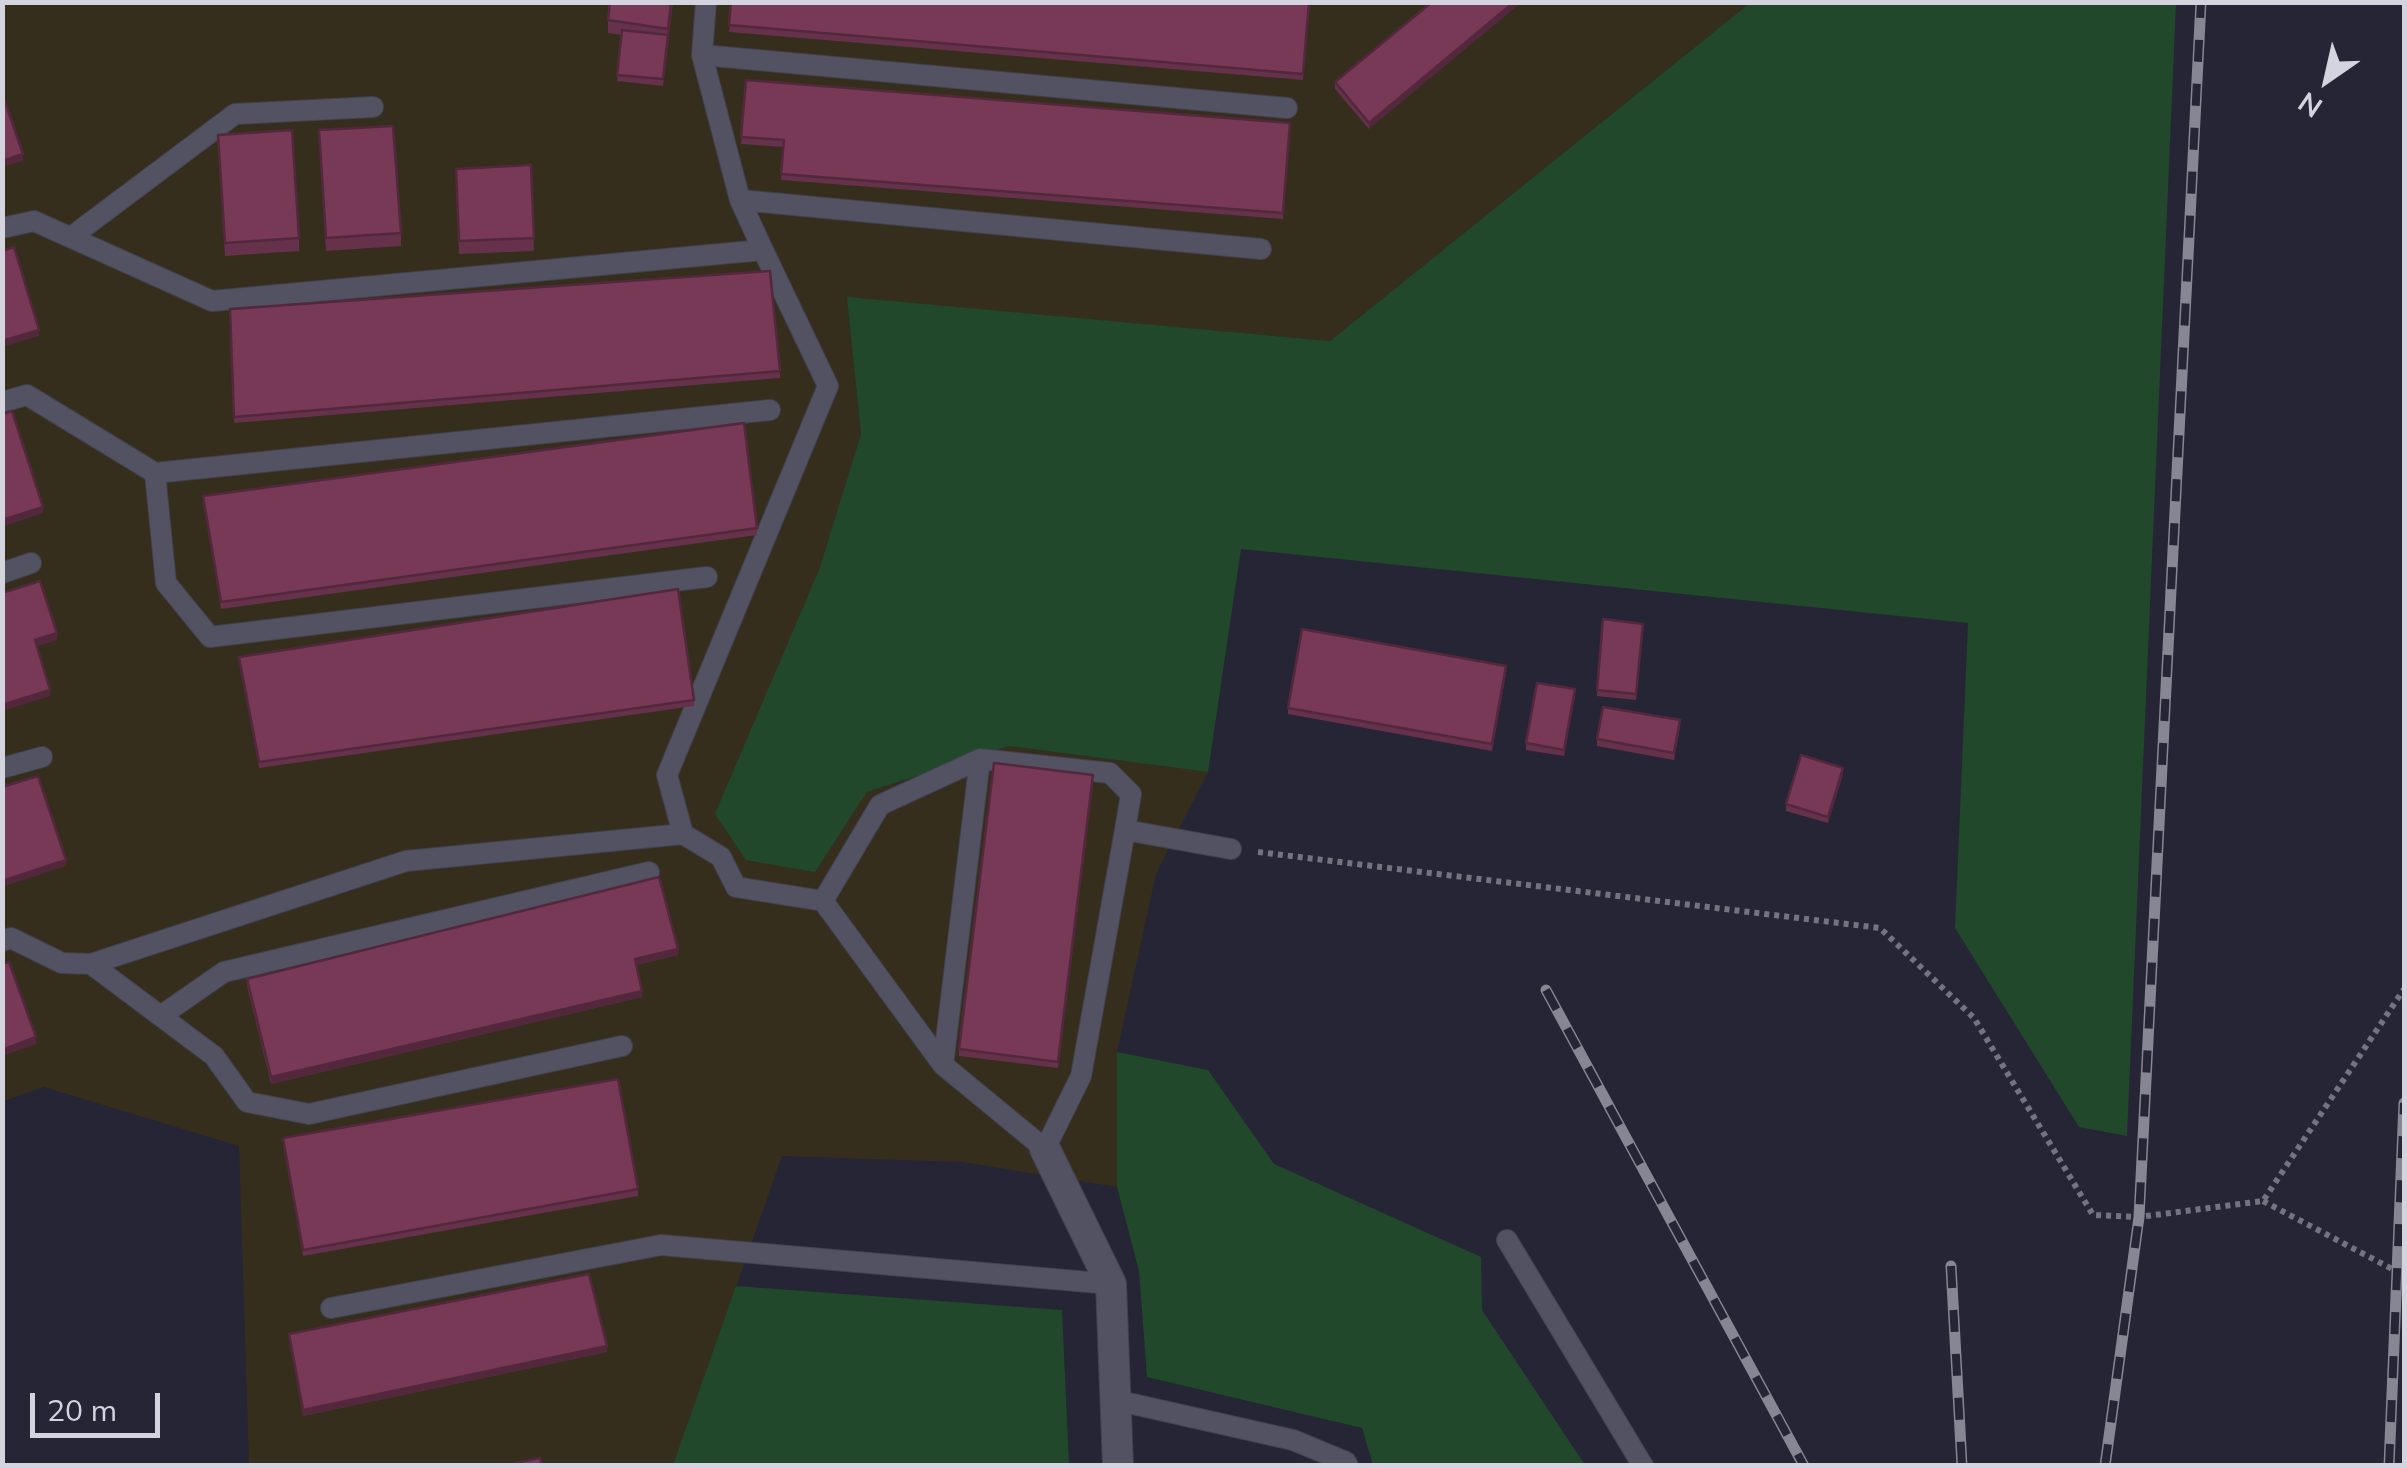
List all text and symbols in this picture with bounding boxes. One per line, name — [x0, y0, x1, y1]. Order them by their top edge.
north arrow — [2277, 30, 2377, 130]
text: N — [2291, 85, 2329, 126]
scale bar — [35, 1373, 165, 1435]
text: 20 m — [47, 1391, 117, 1429]

